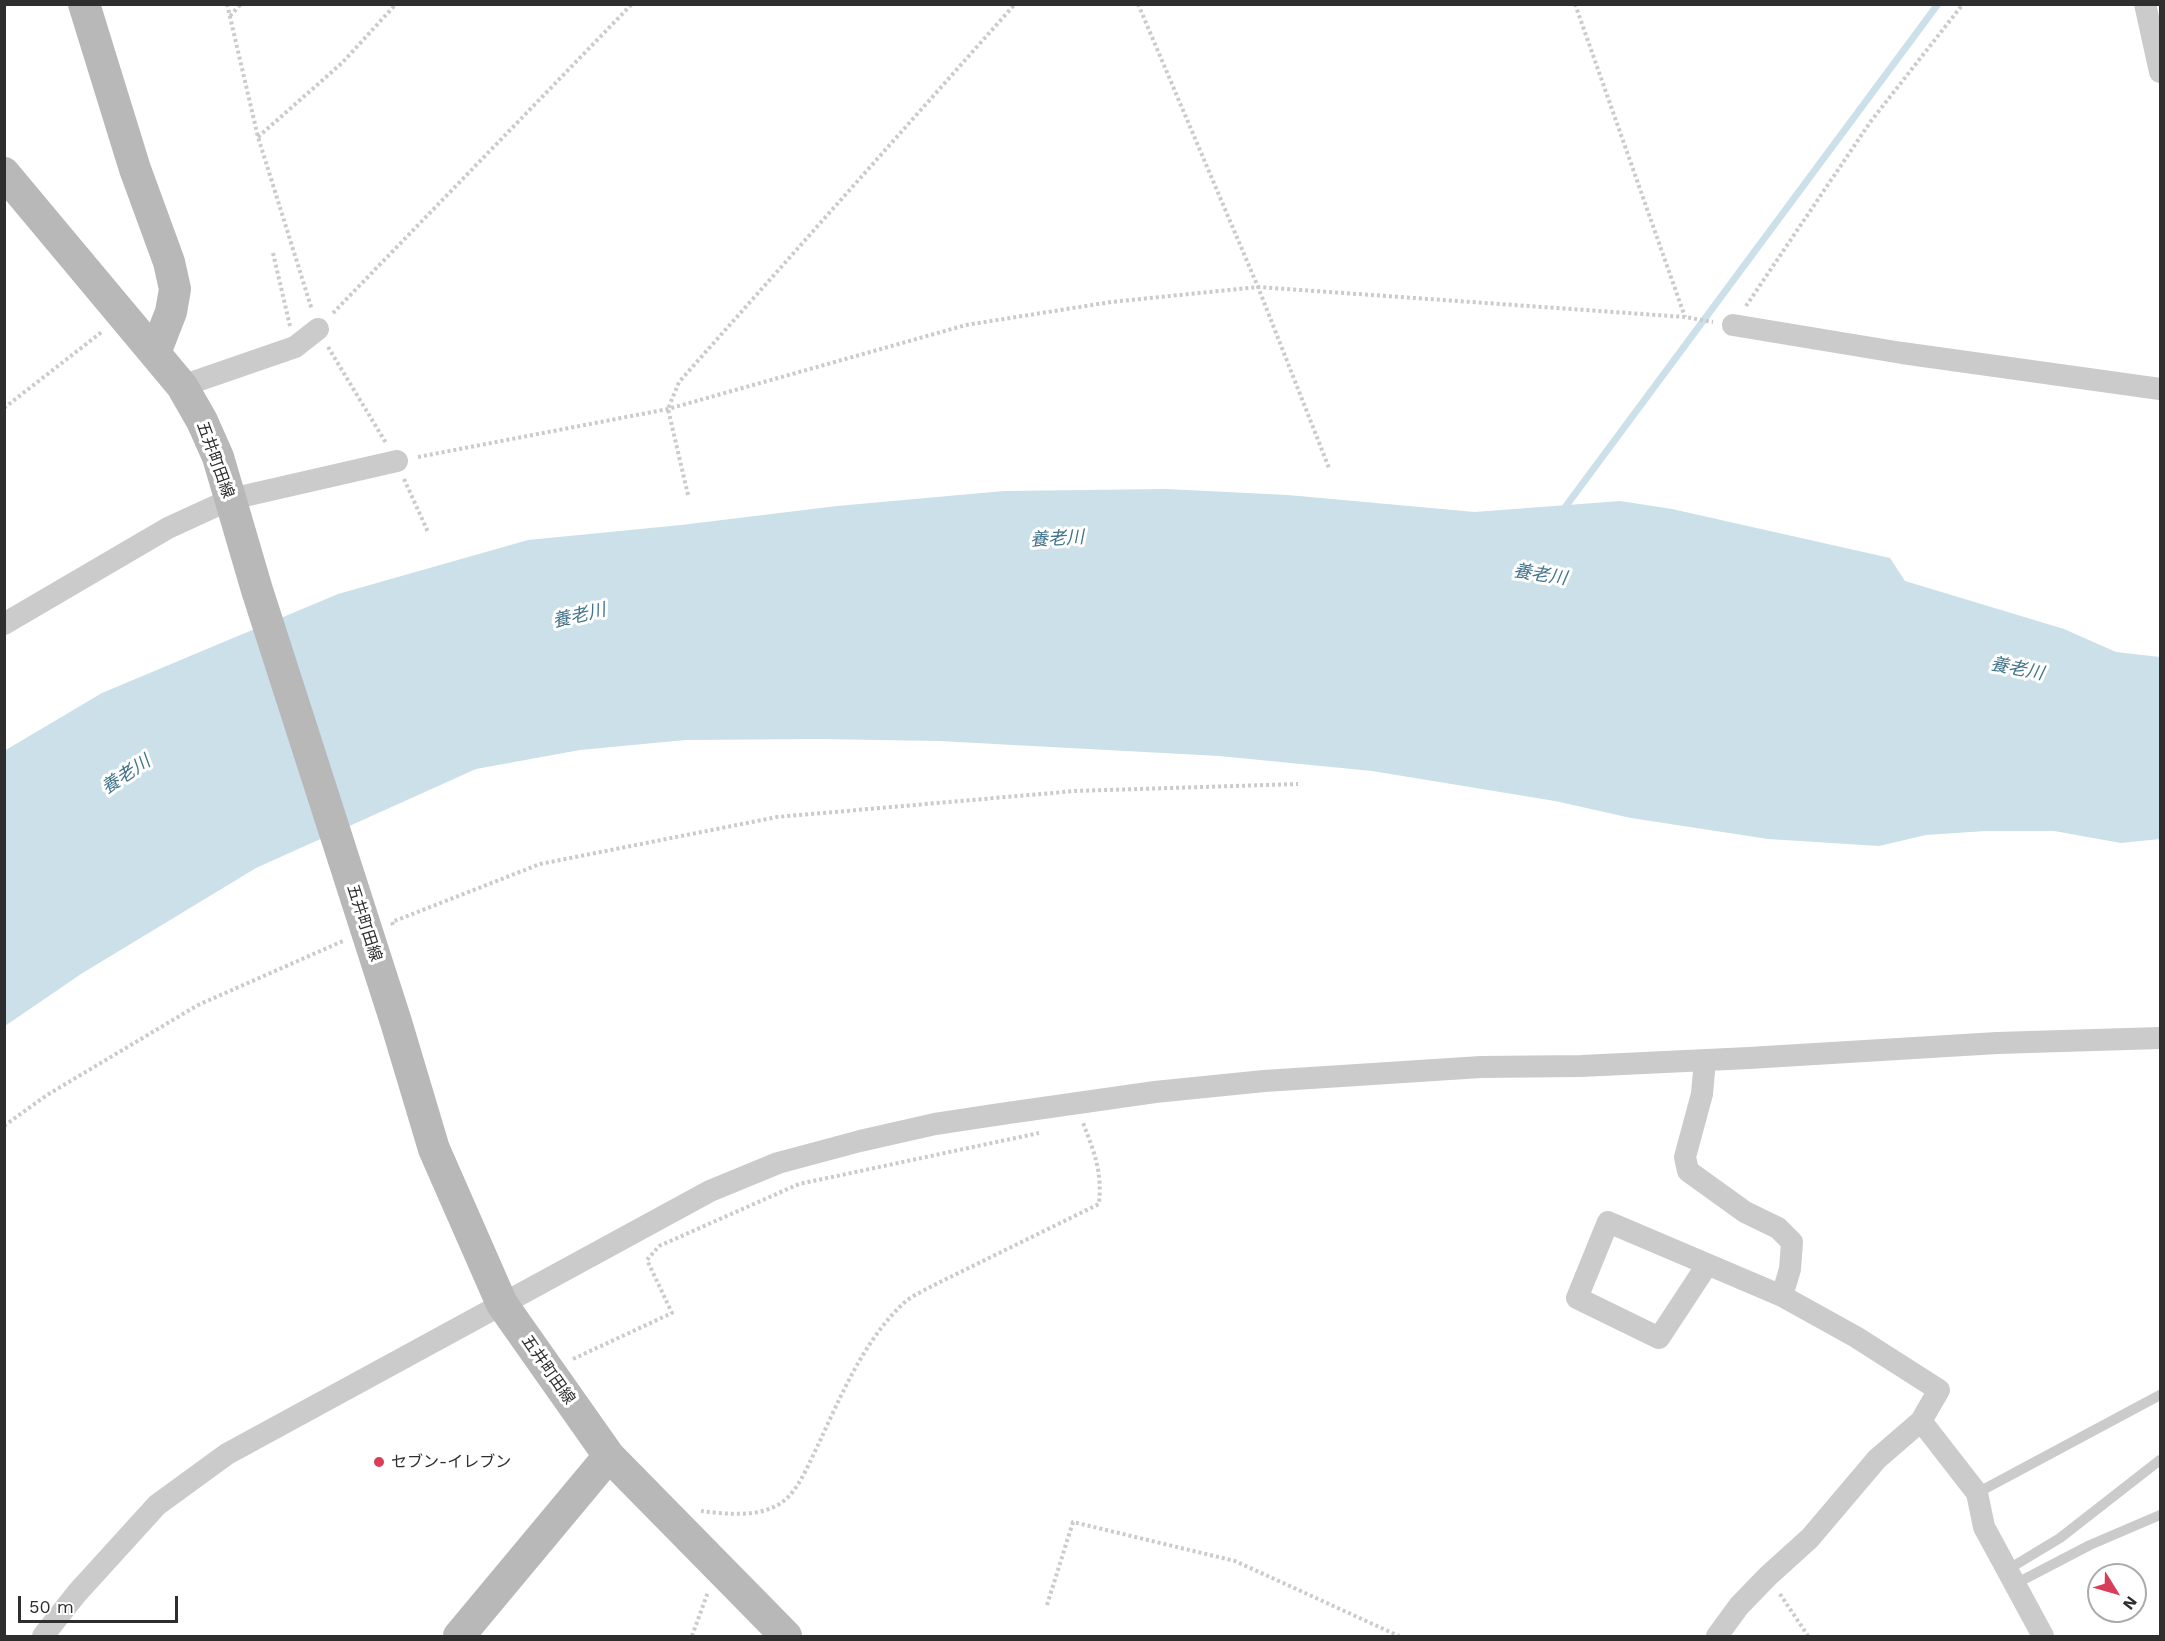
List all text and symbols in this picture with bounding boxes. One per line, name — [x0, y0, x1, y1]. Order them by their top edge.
street label: 五井町田線 — [192, 419, 238, 501]
water label: 養老川 — [1029, 527, 1085, 551]
water label: 養老川 — [1512, 560, 1568, 590]
water label: 養老川 — [550, 599, 608, 633]
water label: 養老川 — [1988, 653, 2046, 685]
water label: 養老川 — [98, 751, 154, 799]
street label: 五井町田線 — [343, 882, 385, 964]
street label: 五井町田線 — [517, 1332, 579, 1408]
place label: セブン-イレブン — [391, 1452, 511, 1472]
marker: セブン-イレブン — [372, 1455, 386, 1469]
north arrow — [2087, 1563, 2147, 1623]
scale bar — [21, 1584, 182, 1622]
text: N — [2119, 1592, 2141, 1613]
text: 50 m — [29, 1596, 74, 1617]

